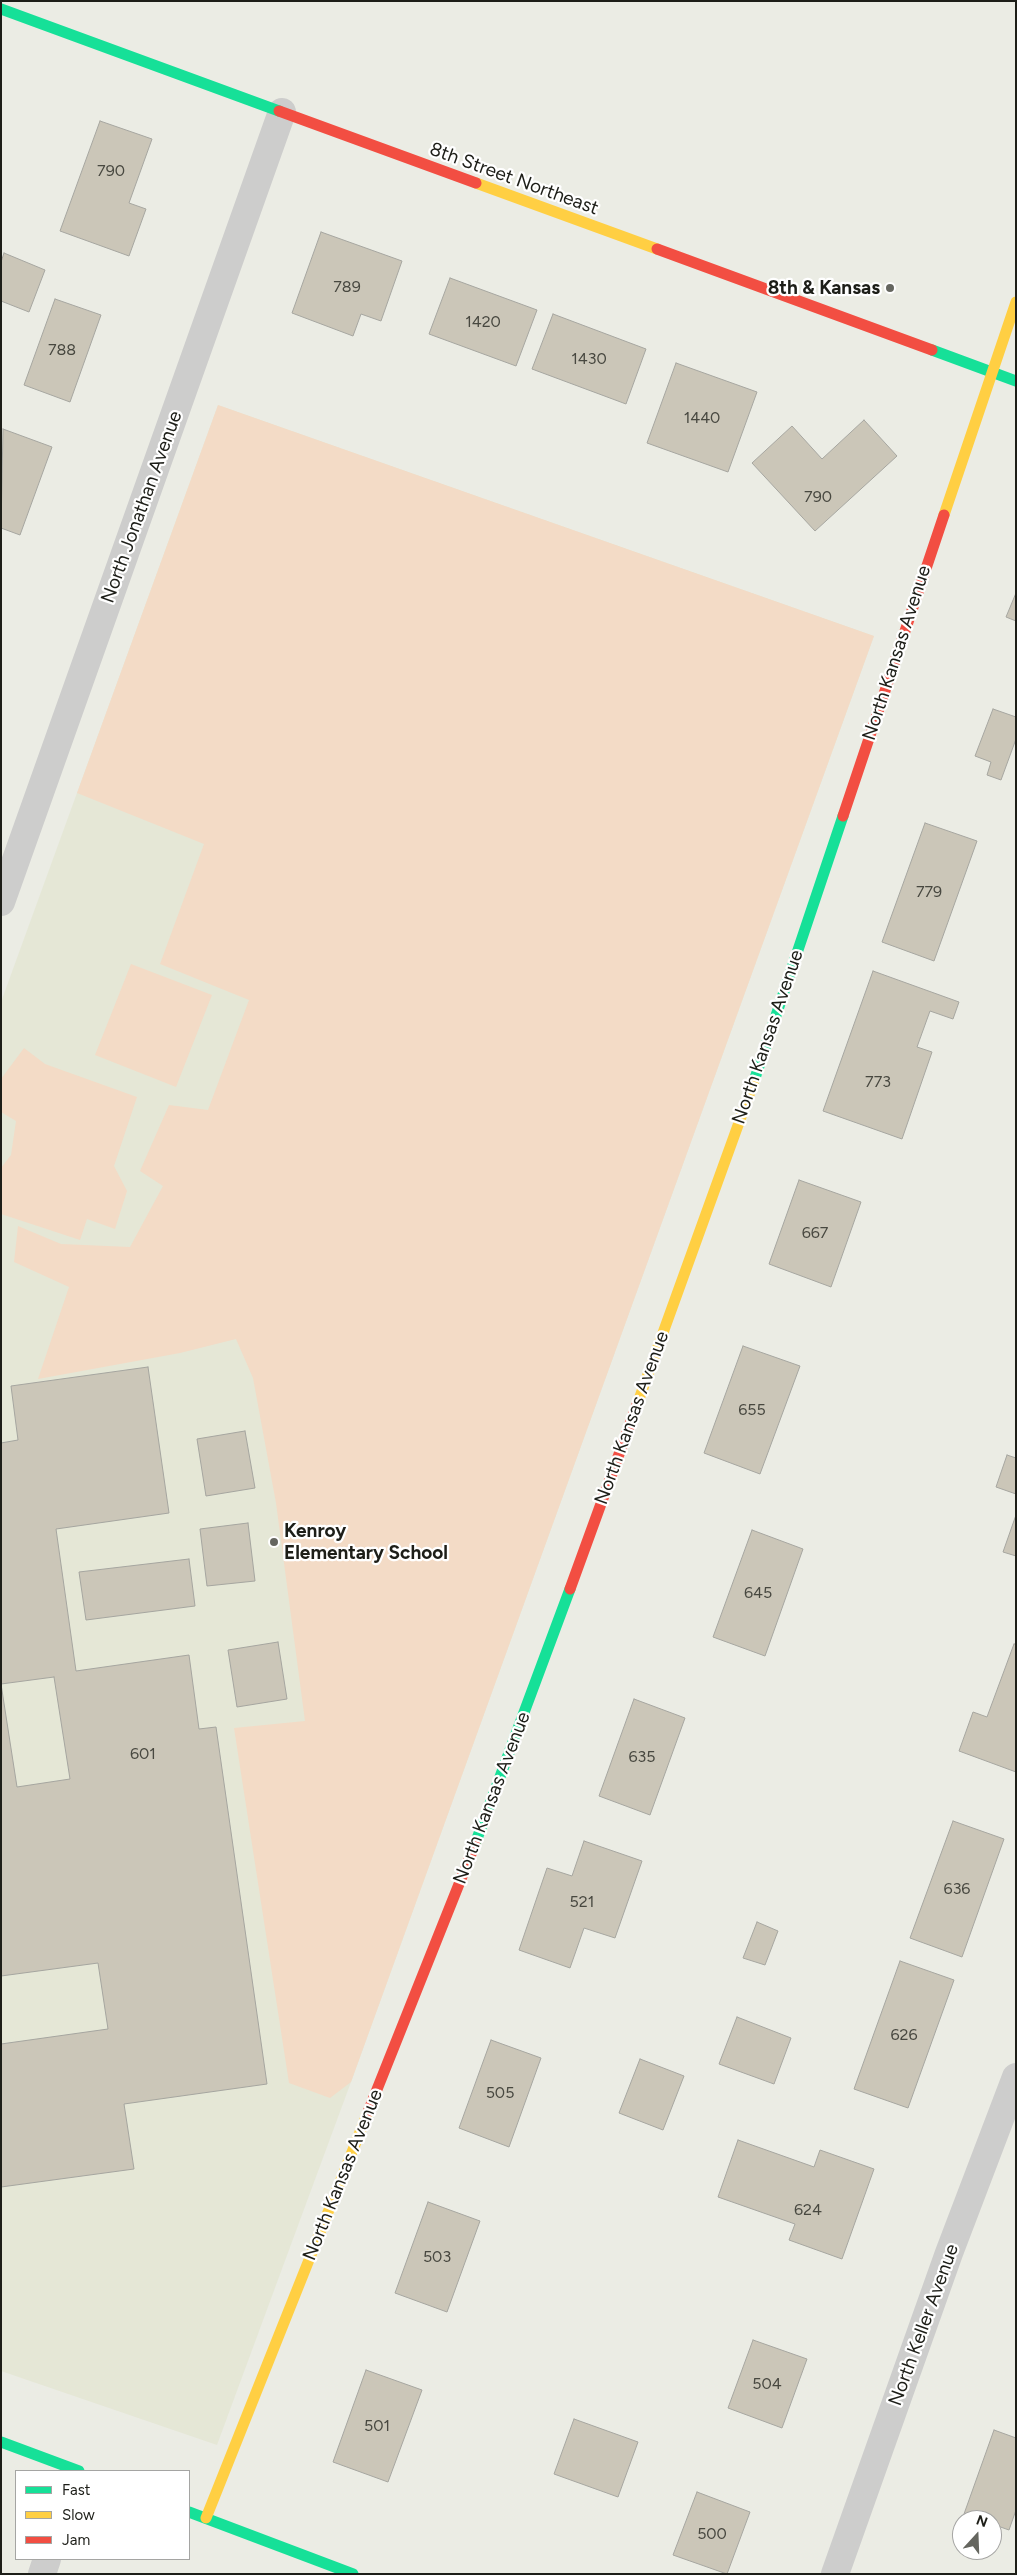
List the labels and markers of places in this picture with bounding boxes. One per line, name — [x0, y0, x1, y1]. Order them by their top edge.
place label: 8th & Kansas — [768, 277, 880, 299]
marker: 8th & Kansas — [884, 282, 896, 294]
place label: Kenroy Elementary School — [284, 1520, 448, 1564]
marker: Kenroy Elementary School — [268, 1536, 280, 1548]

